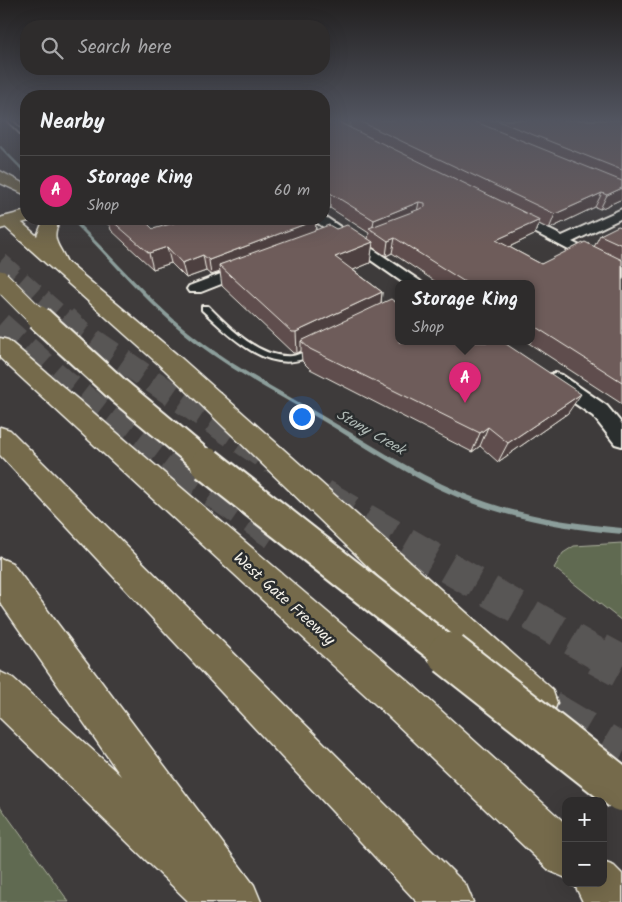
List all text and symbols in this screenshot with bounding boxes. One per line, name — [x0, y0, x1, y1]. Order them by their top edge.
search box — [20, 20, 330, 75]
text: Search here — [78, 33, 172, 63]
icon: search — [38, 34, 66, 62]
text: Nearby — [40, 106, 105, 139]
text: Storage King — [87, 163, 193, 193]
text: A — [51, 178, 61, 203]
text: 60 m — [274, 178, 310, 203]
text: Shop — [87, 193, 119, 218]
popup — [395, 280, 535, 345]
text: Storage King — [412, 285, 518, 315]
text: Shop — [412, 315, 444, 340]
pin: A — [449, 362, 481, 403]
water label: Stony Creek — [332, 403, 411, 463]
your location — [289, 404, 315, 430]
street label: West Gate Freeway — [227, 546, 341, 652]
map controls — [562, 797, 607, 887]
button: + — [562, 797, 607, 842]
button: − — [562, 842, 607, 887]

